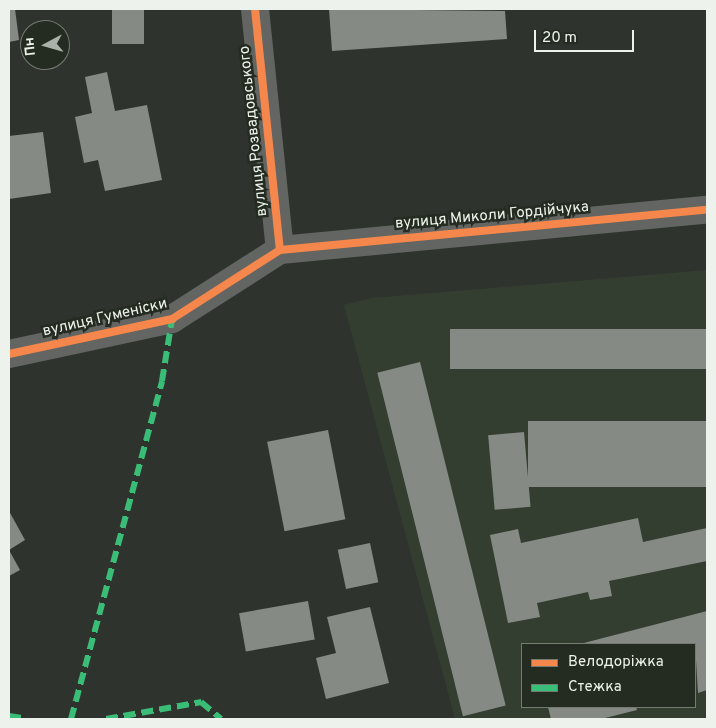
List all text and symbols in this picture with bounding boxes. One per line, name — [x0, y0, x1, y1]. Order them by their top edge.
north arrow — [20, 20, 70, 70]
scale bar — [536, 20, 636, 52]
text: 20 m — [542, 29, 577, 48]
text: Пн — [21, 36, 40, 57]
street label: вулиця Розвадовського — [236, 45, 272, 217]
street label: вулиця Миколи Гордійчука — [394, 199, 590, 233]
street label: вулиця Гуменіски — [41, 295, 169, 341]
legend — [521, 643, 696, 708]
text: Велодоріжка — [568, 653, 664, 672]
text: Стежка — [568, 678, 622, 697]

